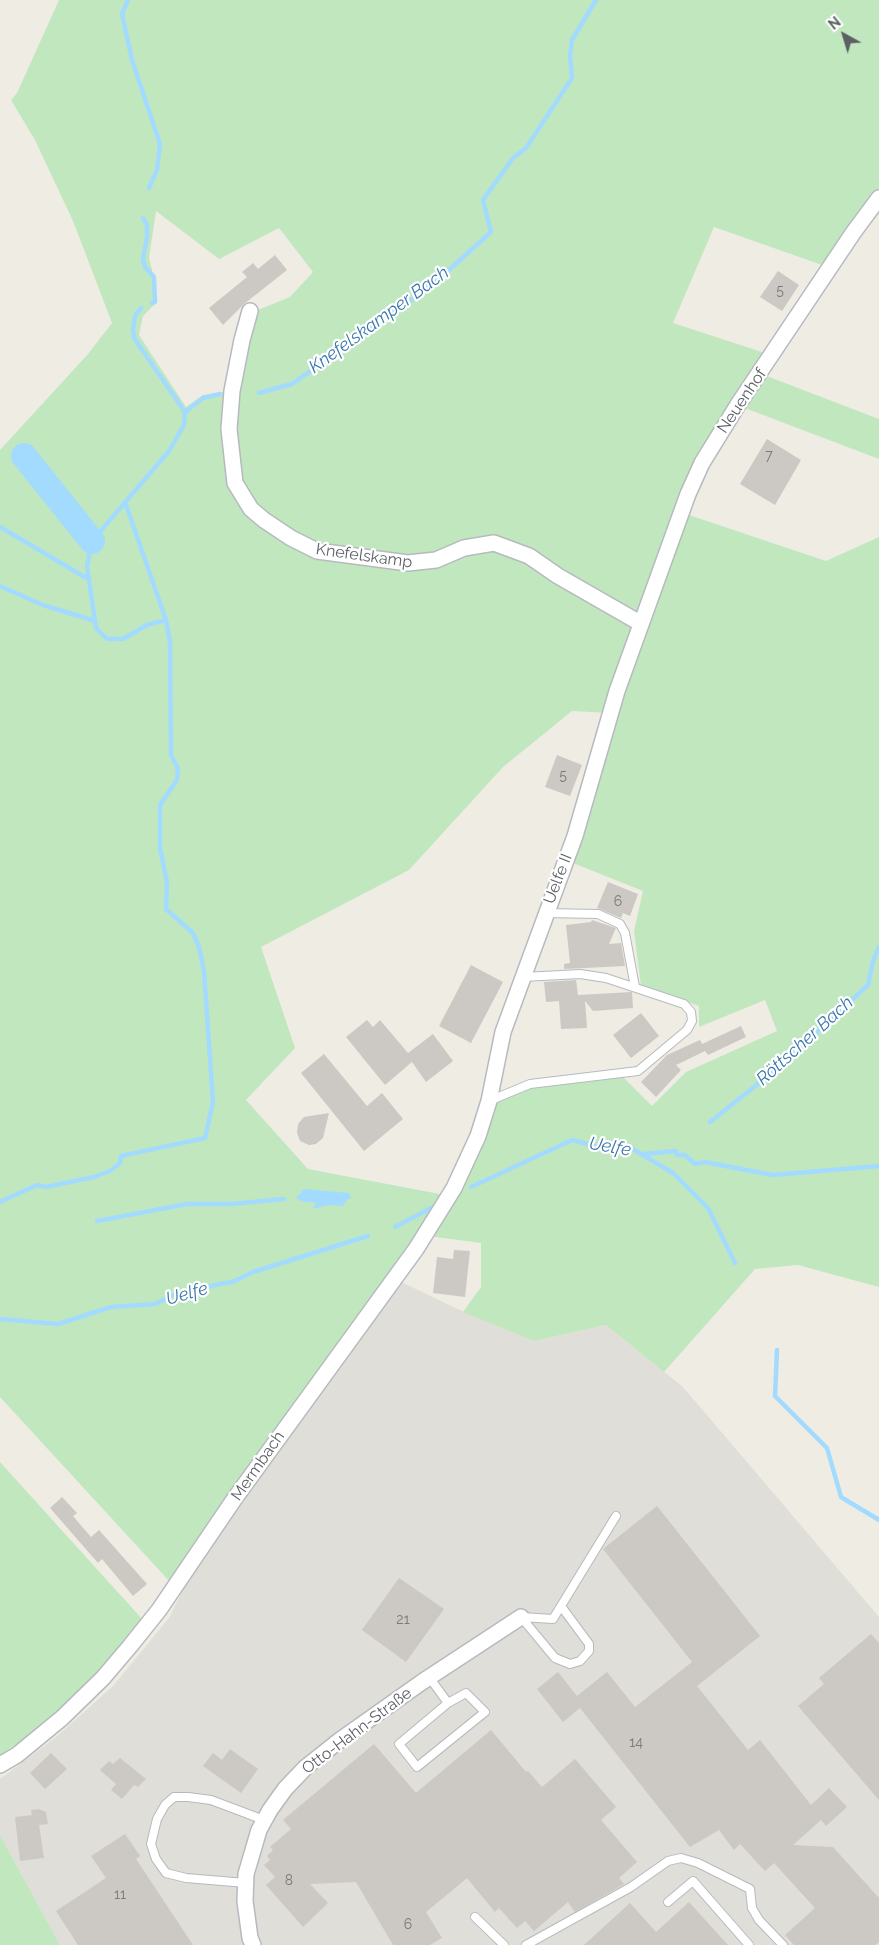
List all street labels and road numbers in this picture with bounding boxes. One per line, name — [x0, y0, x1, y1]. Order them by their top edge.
street label: Neuenhof — [713, 365, 771, 437]
street label: Knefelskamp — [315, 540, 413, 572]
street label: Uelfe II — [540, 851, 576, 907]
street label: Mermbach — [227, 1428, 289, 1504]
street label: Otto-Hahn-Straße — [298, 1684, 416, 1778]

